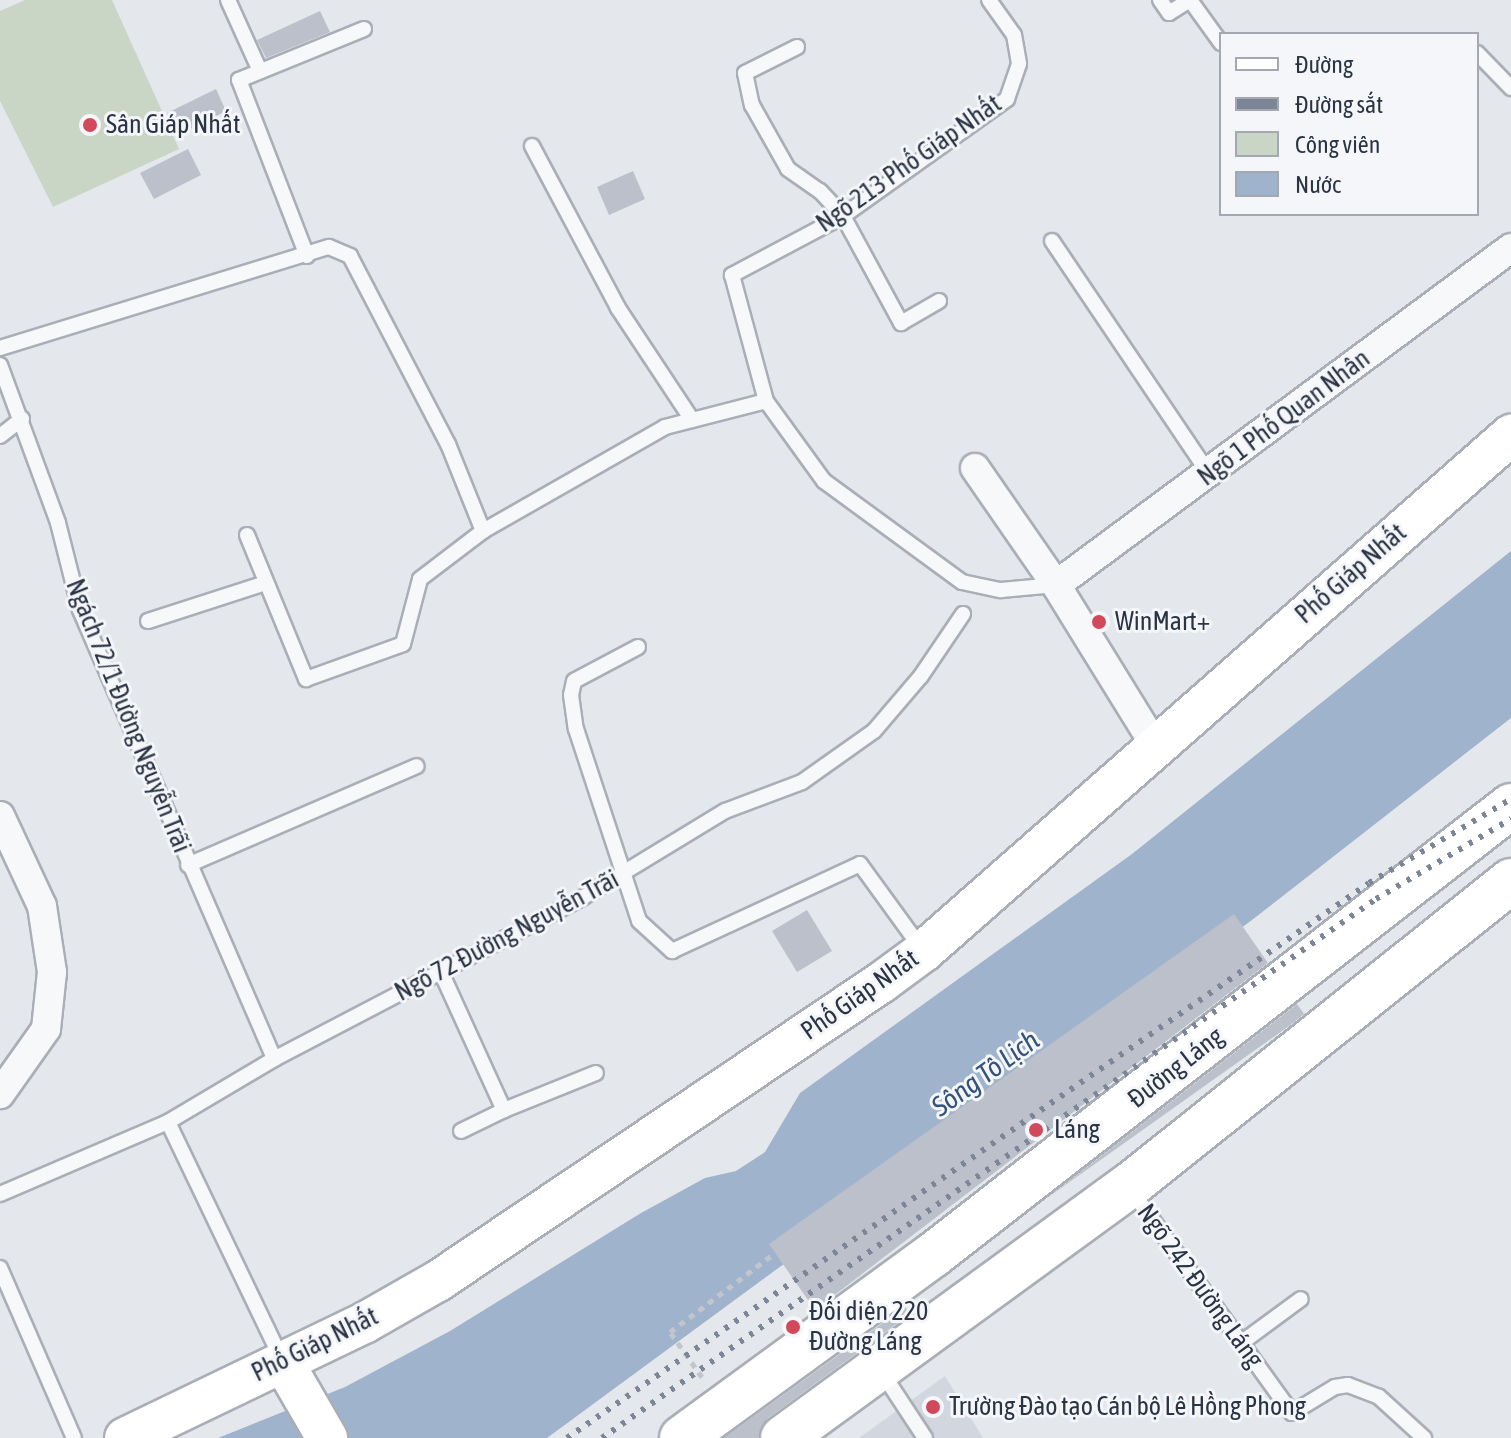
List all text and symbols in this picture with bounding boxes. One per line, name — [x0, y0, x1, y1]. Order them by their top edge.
legend — [1219, 32, 1479, 216]
text: Đường — [1295, 51, 1353, 78]
street label: Ngõ 213 Phố Giáp Nhất — [811, 89, 1007, 239]
text: Đường sắt — [1295, 91, 1383, 118]
place label: Sân Giáp Nhất — [106, 109, 240, 141]
marker: Sân Giáp Nhất — [81, 116, 99, 134]
text: Công viên — [1295, 131, 1380, 158]
text: Nước — [1295, 171, 1341, 198]
street label: Ngõ 1 Phố Quan Nhân — [1192, 343, 1376, 493]
street label: Phố Giáp Nhất — [1289, 517, 1413, 631]
street label: Ngách 72/1 Đường Nguyễn Trãi — [59, 575, 197, 857]
place label: WinMart+ — [1115, 606, 1210, 638]
marker: WinMart+ — [1090, 613, 1108, 631]
street label: Ngõ 72 Đường Nguyễn Trãi — [390, 864, 624, 1008]
street label: Phố Giáp Nhất — [795, 943, 925, 1047]
street label: Đường Láng — [1122, 1021, 1230, 1115]
water label: Sông Tô Lịch — [925, 1023, 1045, 1123]
place label: Láng — [1054, 1114, 1100, 1146]
marker: Láng — [1025, 1119, 1047, 1141]
street label: Ngõ 242 Đường Láng — [1130, 1198, 1270, 1374]
place label: Đối diện 220 Đường Láng — [809, 1296, 928, 1358]
street label: Phố Giáp Nhất — [247, 1301, 383, 1389]
marker: Đối diện 220 Đường Láng — [784, 1318, 802, 1336]
place label: Trường Đào tạo Cán bộ Lê Hồng Phong — [949, 1391, 1306, 1423]
marker: Trường Đào tạo Cán bộ Lê Hồng Phong — [924, 1398, 942, 1416]

